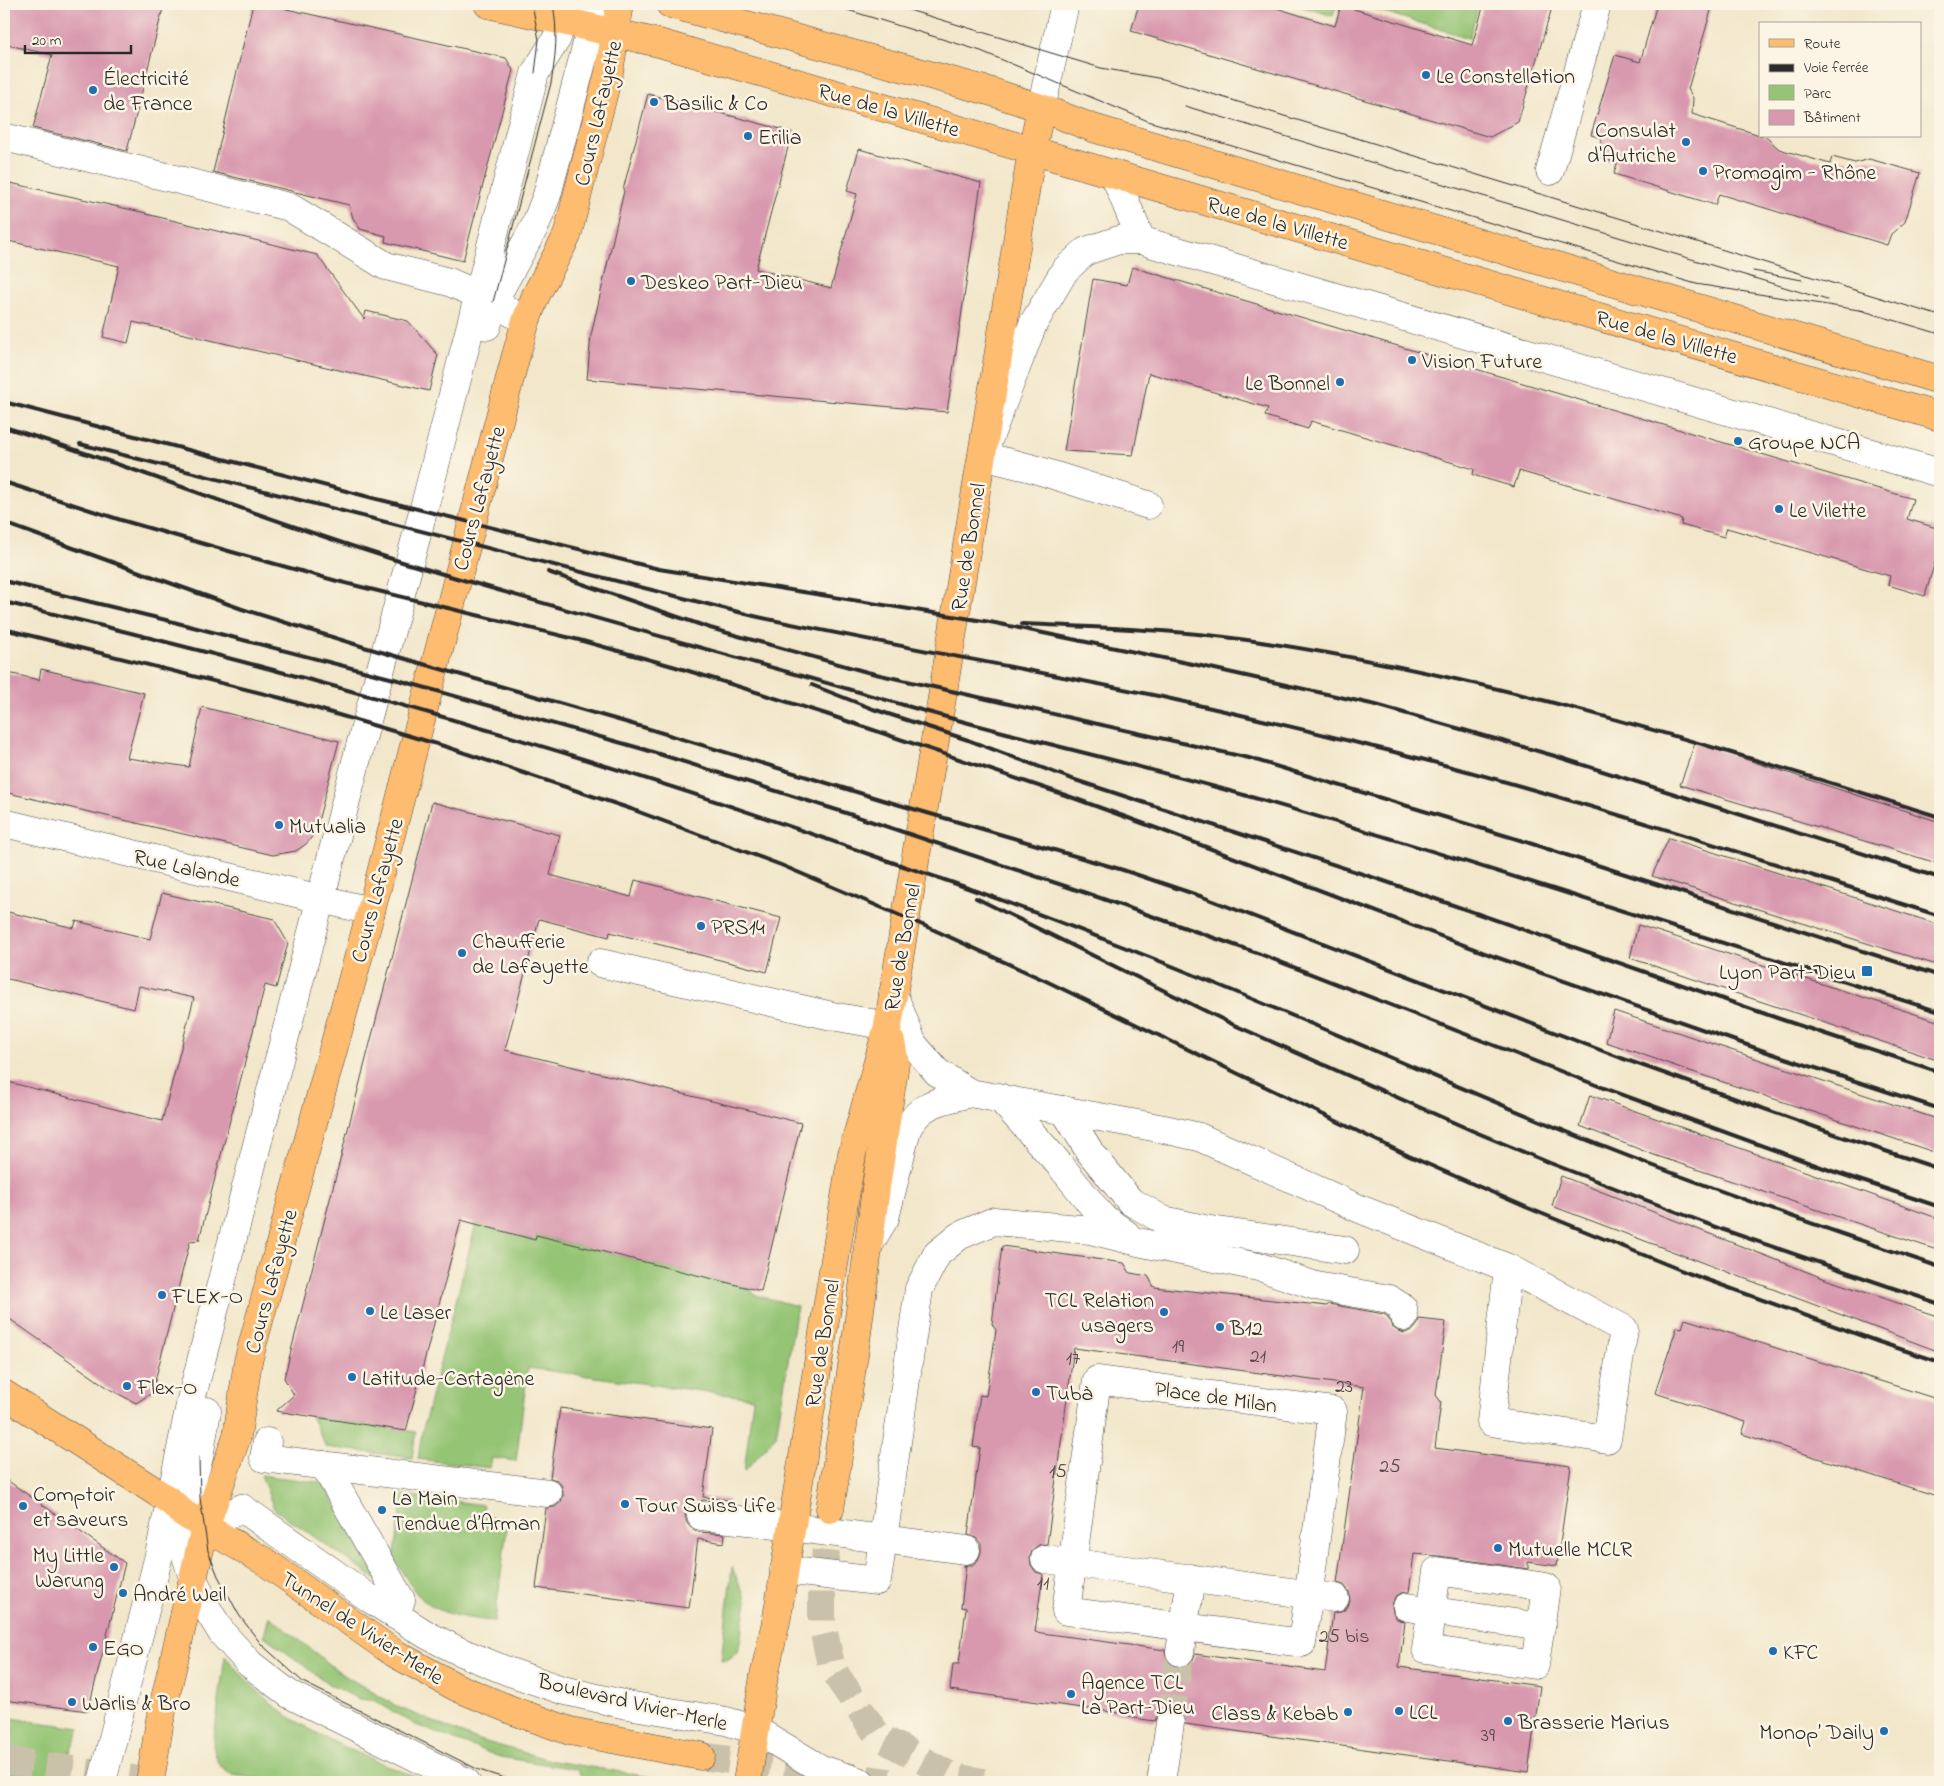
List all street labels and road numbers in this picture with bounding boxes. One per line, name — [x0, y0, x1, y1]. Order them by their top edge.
street label: Cours Lafayette — [568, 38, 633, 190]
street label: Rue de la Villette — [814, 76, 963, 147]
street label: Rue de la Villette — [1203, 189, 1352, 260]
street label: Rue de la Villette — [1592, 303, 1741, 374]
street label: Cours Lafayette — [446, 423, 517, 575]
street label: Rue de Bonnel — [944, 481, 996, 614]
street label: Cours Lafayette — [344, 815, 415, 967]
street label: Rue Lalande — [130, 842, 243, 898]
street label: Rue de Bonnel — [877, 881, 931, 1014]
street label: Cours Lafayette — [238, 1206, 309, 1358]
street label: Rue de Bonnel — [798, 1277, 850, 1410]
street label: Place de Milan — [1152, 1375, 1279, 1423]
street label: Tunnel de Vivier-Merle — [274, 1565, 449, 1694]
street label: Boulevard Vivier-Merle — [533, 1666, 730, 1741]

